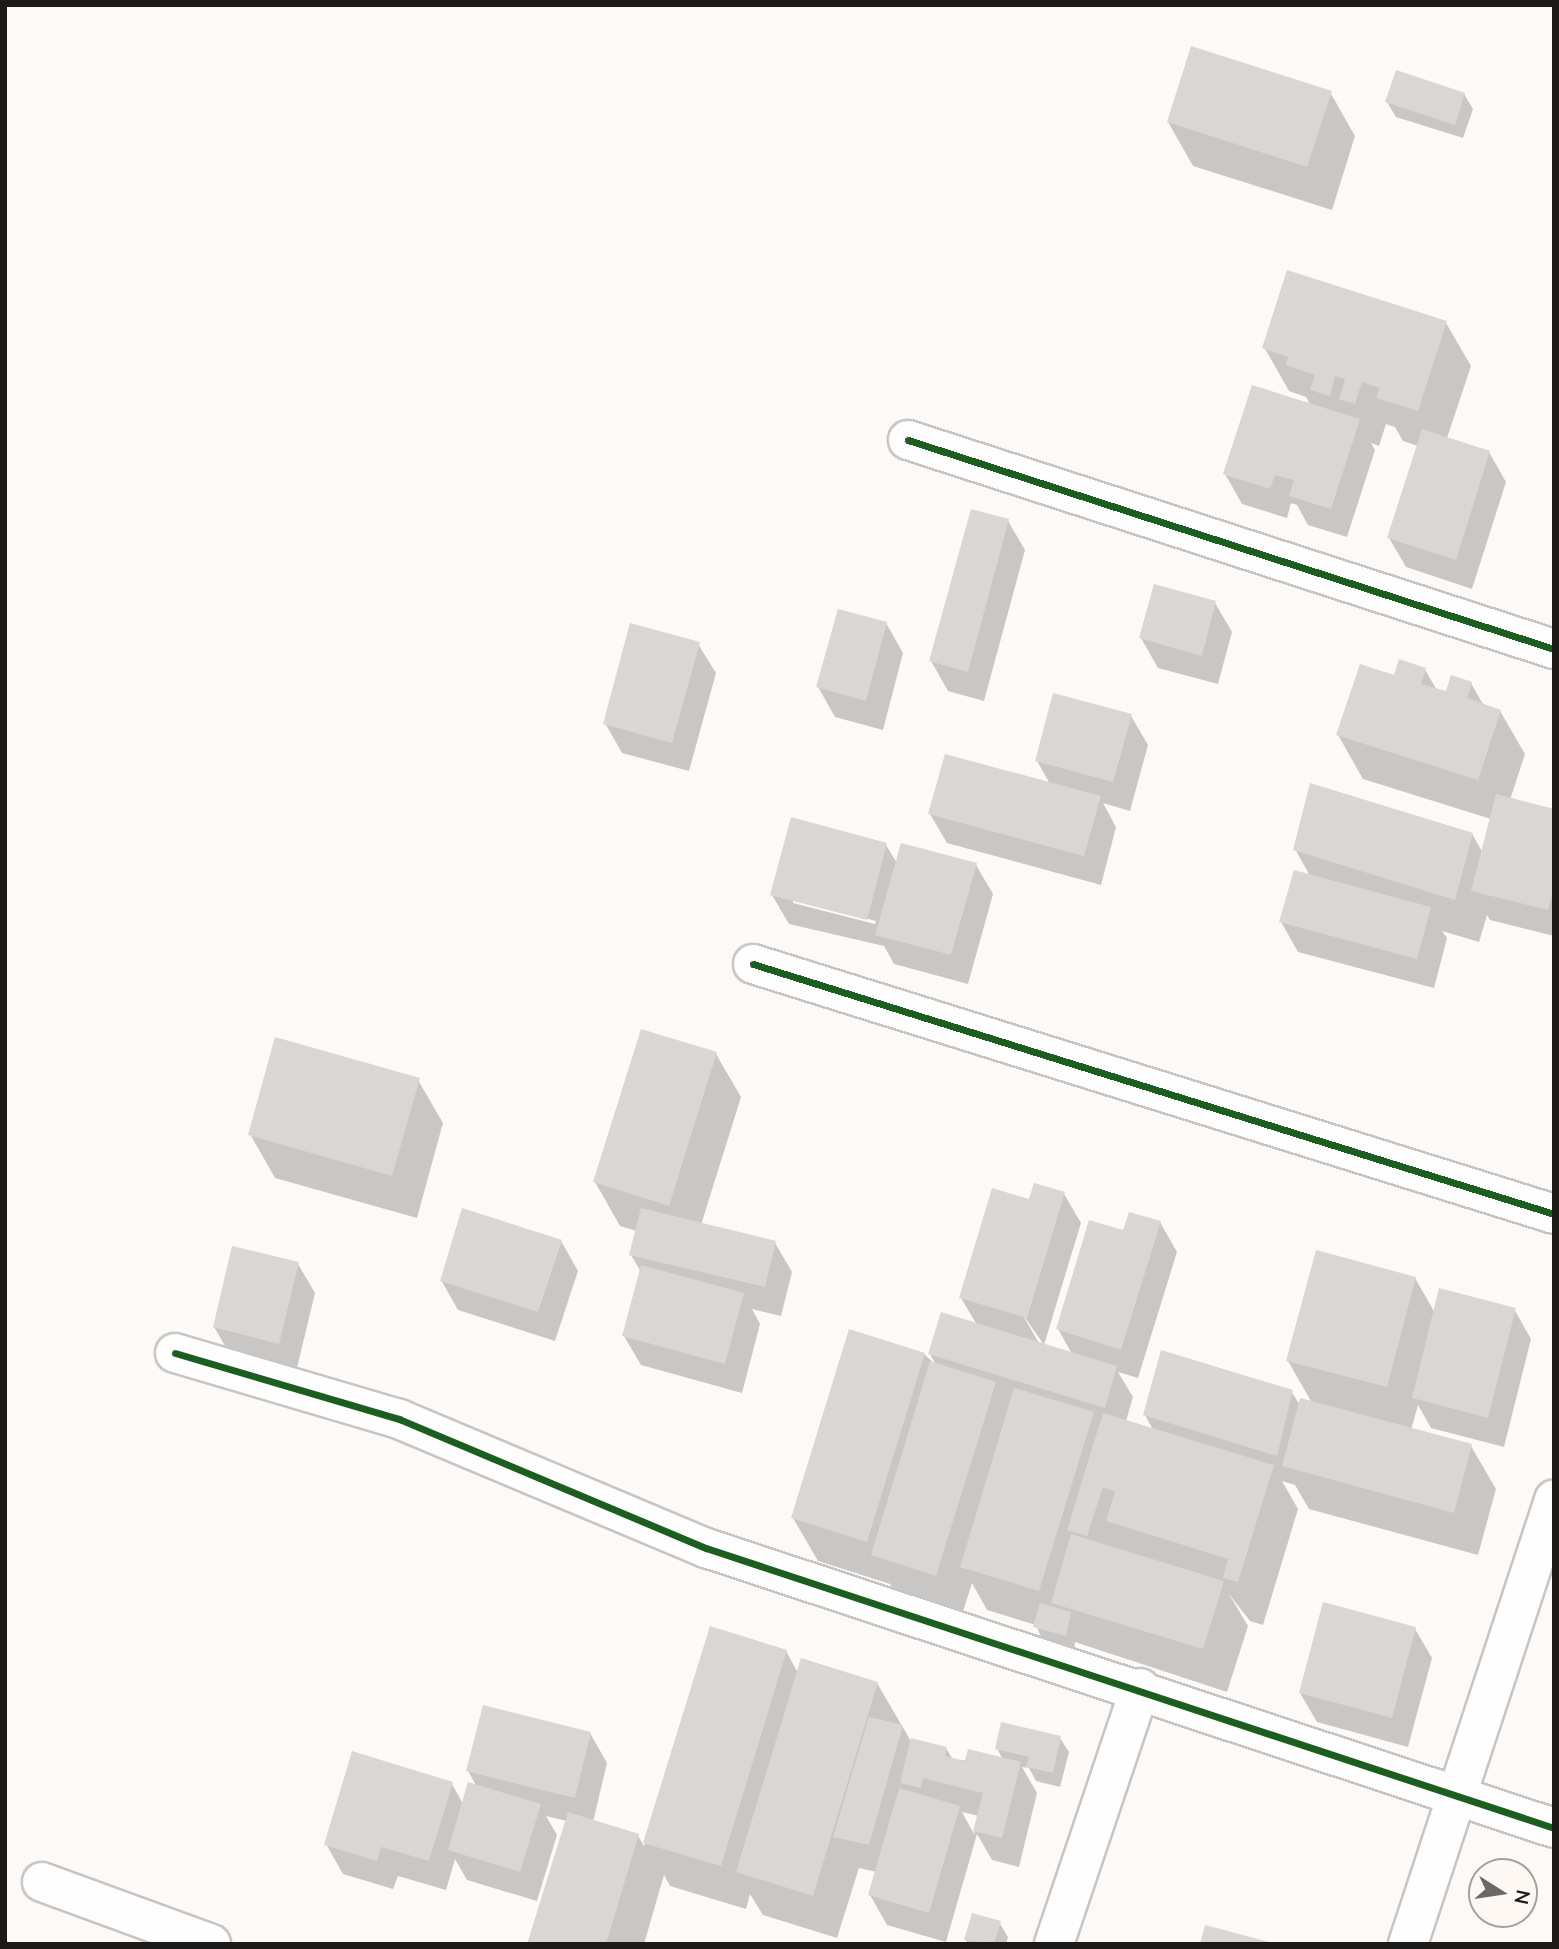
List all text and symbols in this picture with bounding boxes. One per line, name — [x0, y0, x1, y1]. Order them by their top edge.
north arrow — [1468, 1858, 1538, 1928]
text: N — [1507, 1887, 1536, 1907]

